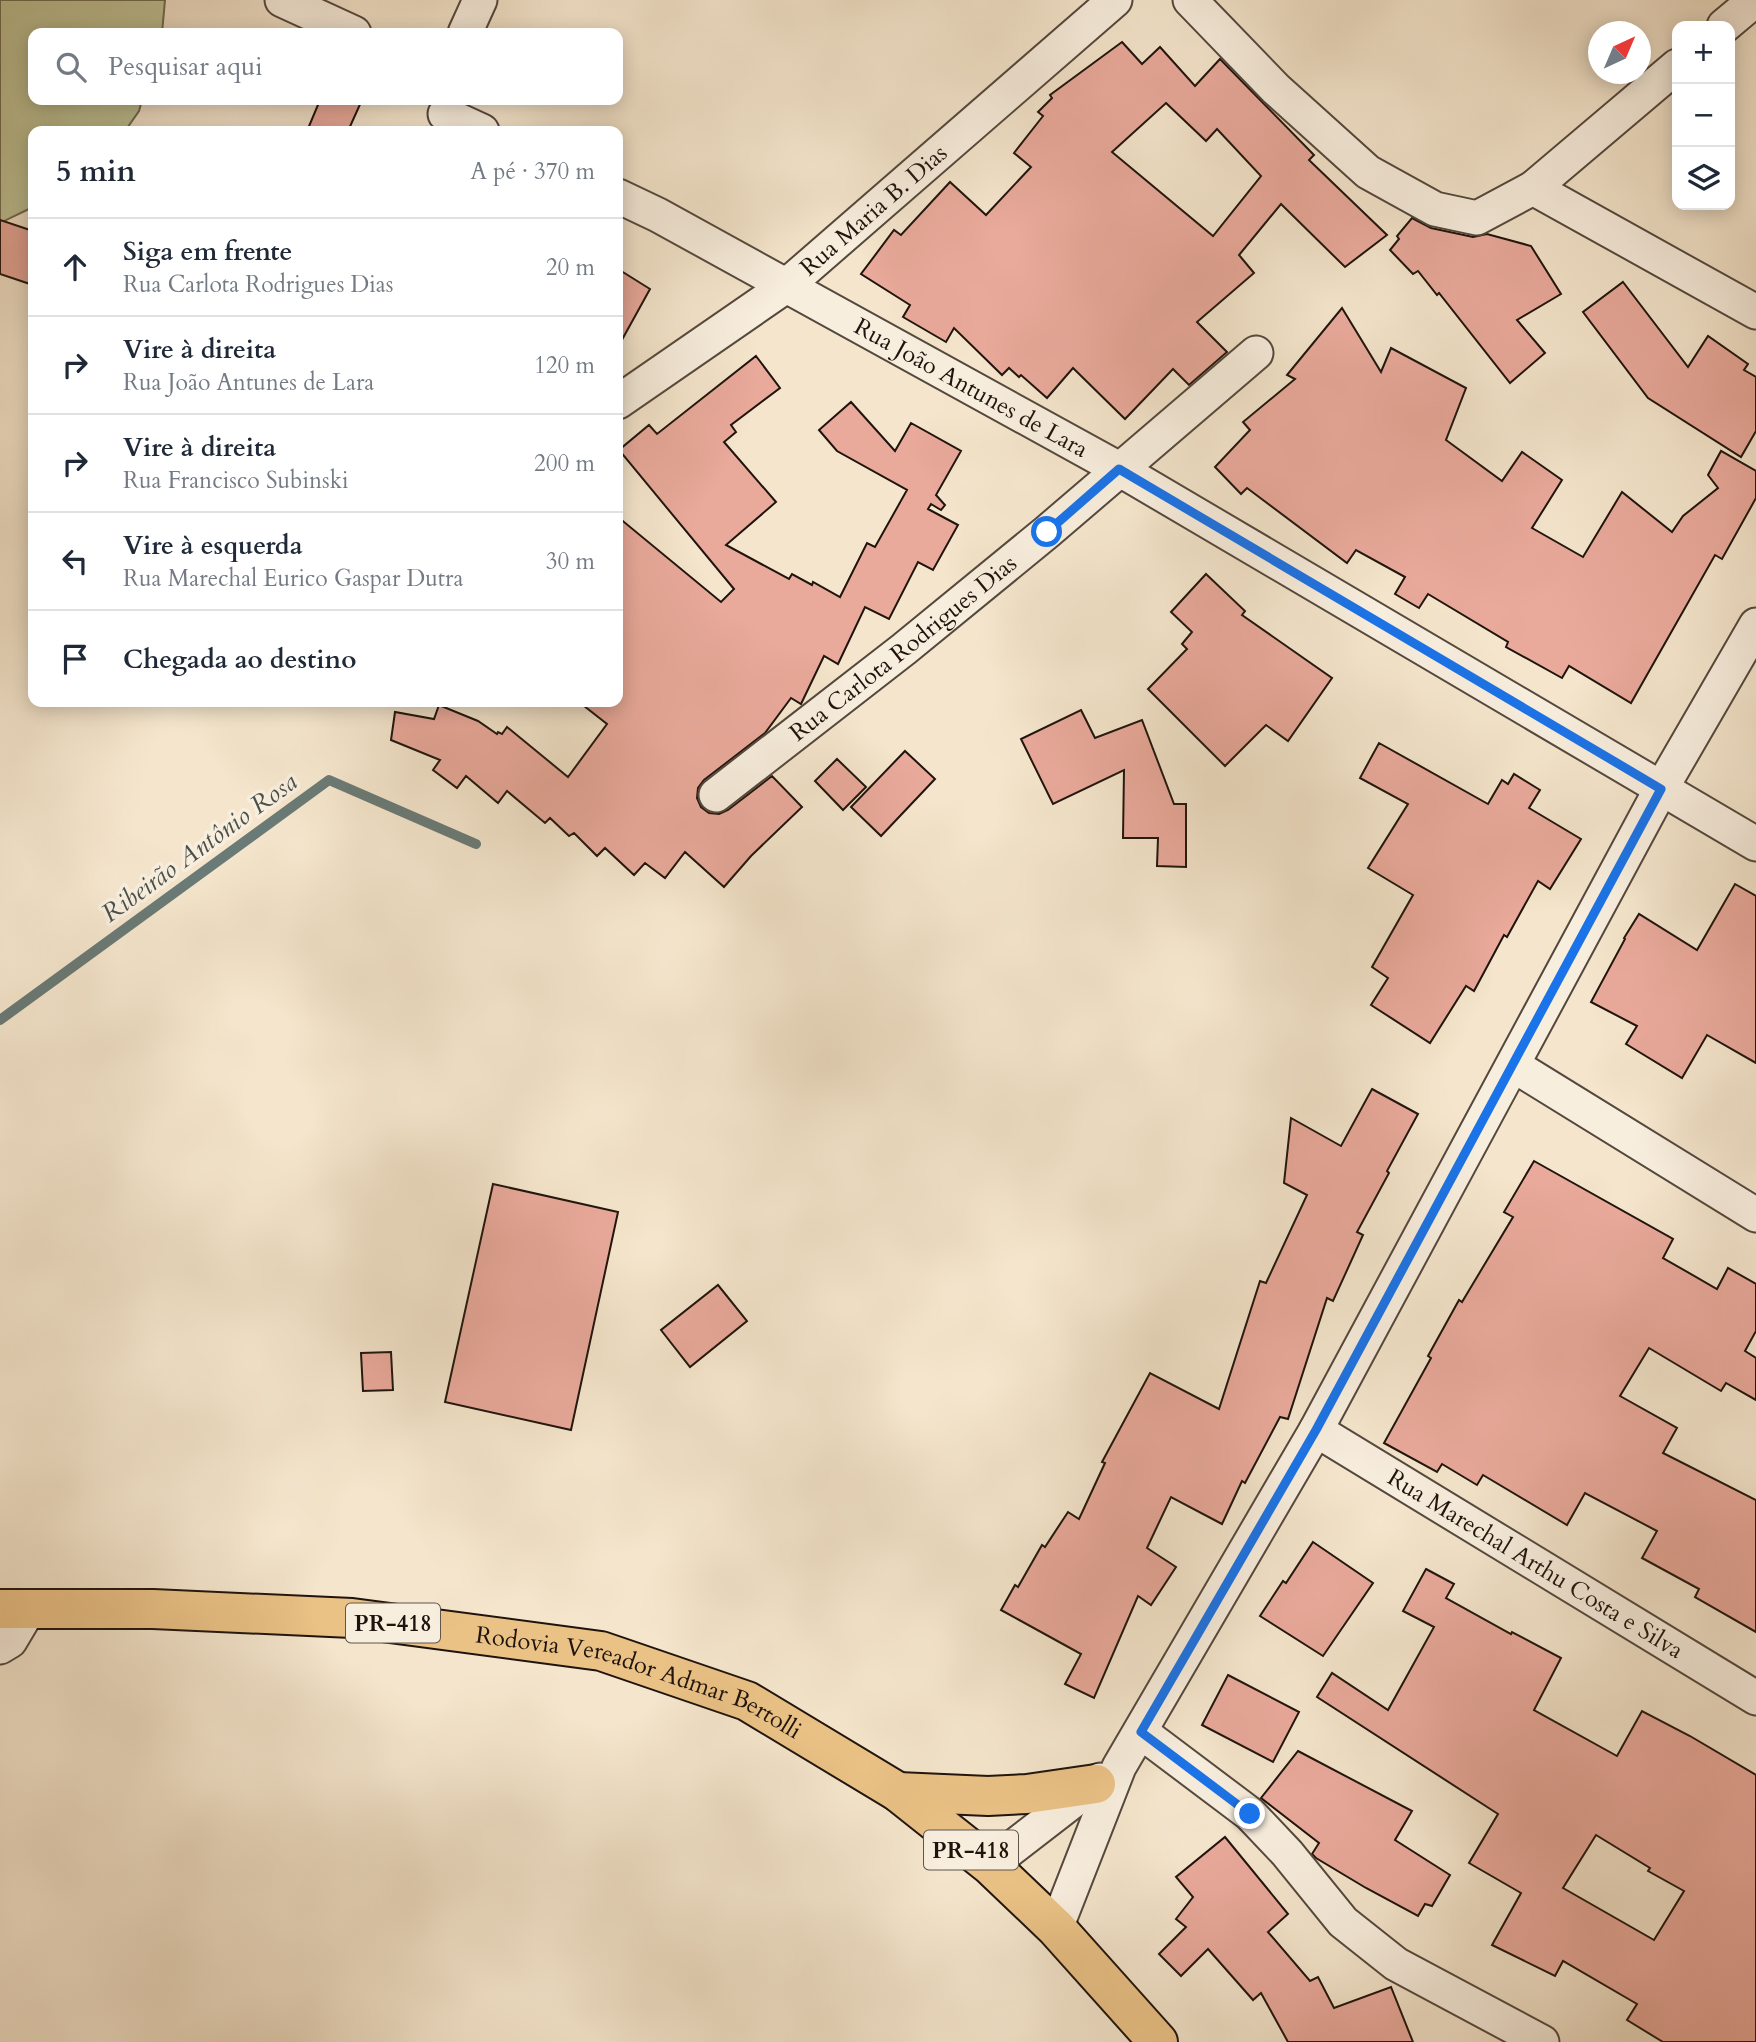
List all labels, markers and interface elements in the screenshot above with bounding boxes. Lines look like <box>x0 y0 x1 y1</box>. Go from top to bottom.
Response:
north arrow <box>1588 21 1651 84</box>
map controls <box>1672 21 1735 210</box>
button: + <box>1672 21 1735 84</box>
search box <box>28 28 623 105</box>
icon: search <box>52 48 90 86</box>
text: Pesquisar aqui <box>108 49 263 84</box>
button: − <box>1672 84 1735 147</box>
street label: Rua Maria B. Dias <box>793 137 955 284</box>
button: layers <box>1672 147 1735 210</box>
text: 5 min <box>56 151 136 192</box>
text: A pé · 370 m <box>471 156 595 187</box>
text: Siga em frente <box>123 234 292 269</box>
icon: ahead <box>56 248 94 286</box>
text: 20 m <box>546 252 595 283</box>
text: Rua Carlota Rodrigues Dias <box>123 269 393 300</box>
street label: Rua João Antunes de Lara <box>848 310 1094 466</box>
text: Vire à direita <box>123 332 276 367</box>
icon: right <box>56 346 94 384</box>
text: 120 m <box>534 350 595 381</box>
text: Rua João Antunes de Lara <box>123 367 374 398</box>
text: Vire à direita <box>123 430 276 465</box>
icon: right <box>56 444 94 482</box>
text: 200 m <box>534 448 595 479</box>
text: Rua Francisco Subinski <box>123 465 348 496</box>
route start <box>1031 516 1062 547</box>
text: Vire à esquerda <box>123 528 303 563</box>
icon: left <box>56 542 94 580</box>
text: 30 m <box>546 546 595 577</box>
street label: Rua Carlota Rodrigues Dias <box>783 547 1024 749</box>
text: Rua Marechal Eurico Gaspar Dutra <box>123 563 463 594</box>
icon: arrive <box>56 640 94 678</box>
text: Chegada ao destino <box>123 642 356 677</box>
water label: Ribeirão Antônio Rosa <box>94 764 305 930</box>
street label: Rua Marechal Arthu Costa e Silva <box>1381 1461 1690 1667</box>
road number: PR-418 <box>346 1604 440 1642</box>
street label: Rodovia Vereador Admar Bertolli <box>473 1619 808 1747</box>
route end <box>1234 1798 1265 1829</box>
road number: PR-418 <box>924 1830 1018 1870</box>

